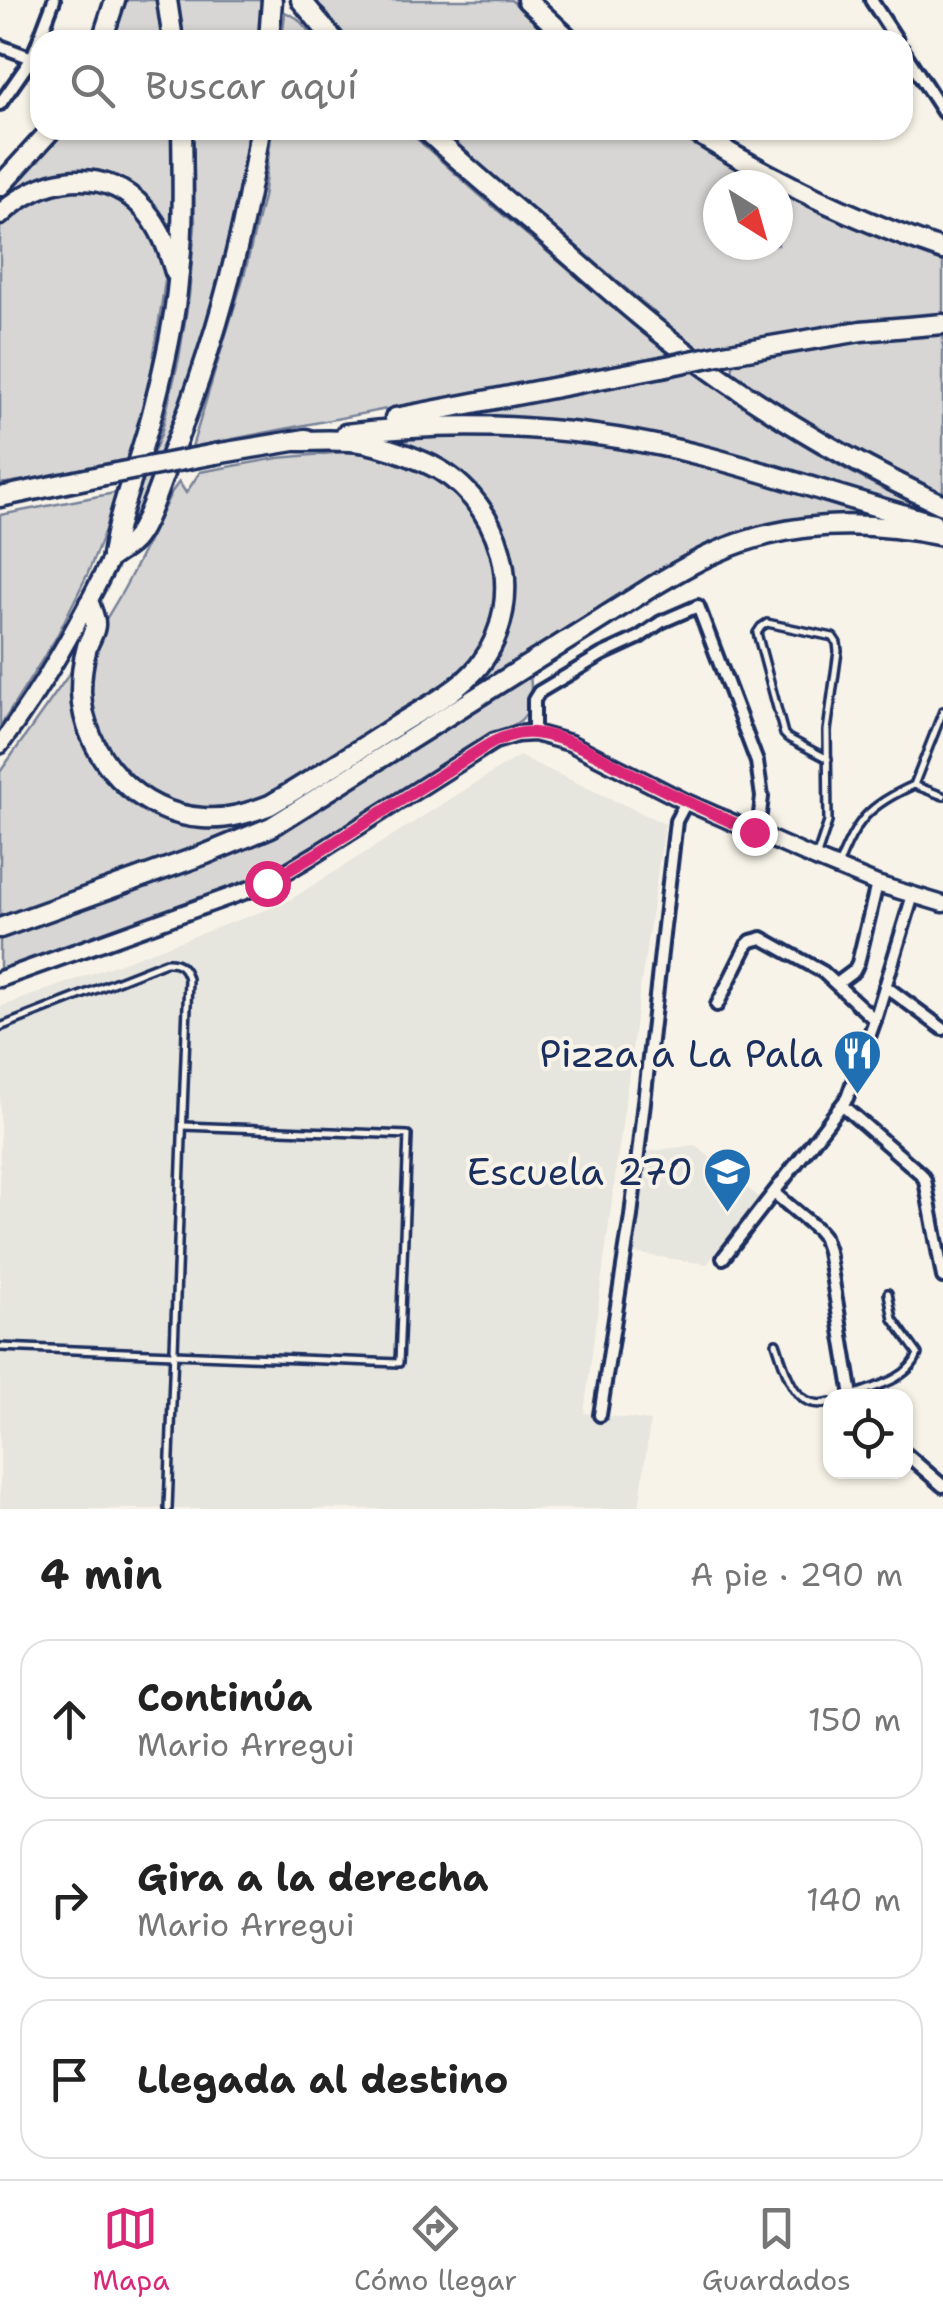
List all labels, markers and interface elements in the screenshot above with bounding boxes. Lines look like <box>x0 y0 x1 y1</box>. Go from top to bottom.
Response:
search box <box>30 30 913 140</box>
icon: search <box>65 58 120 113</box>
text: Buscar aquí <box>145 60 358 111</box>
north arrow <box>703 170 793 260</box>
route end <box>732 810 778 856</box>
route start <box>245 861 291 907</box>
place label: Pizza a La Pala <box>539 1028 823 1079</box>
restaurant icon: Pizza a La Pala <box>832 1028 884 1096</box>
place label: Escuela 270 <box>467 1146 693 1197</box>
school or university icon: Escuela 270 <box>702 1146 754 1214</box>
map controls <box>823 1389 913 1479</box>
button: locate <box>823 1389 913 1479</box>
text: 4 min <box>40 1546 162 1602</box>
text: A pie · 290 m <box>690 1553 903 1596</box>
text: Continúa <box>137 1672 312 1723</box>
icon: ahead <box>42 1692 97 1747</box>
text: 150 m <box>808 1698 901 1741</box>
text: Mario Arregui <box>137 1723 355 1766</box>
text: Gira a la derecha <box>137 1852 489 1903</box>
icon: right <box>42 1872 97 1927</box>
text: 140 m <box>806 1878 901 1921</box>
text: Mario Arregui <box>137 1903 355 1946</box>
icon: arrive <box>42 2052 97 2107</box>
text: Llegada al destino <box>137 2054 508 2105</box>
tab: Mapa <box>92 2201 170 2299</box>
tab: Cómo llegar <box>354 2201 517 2299</box>
tab: Guardados <box>702 2201 851 2299</box>

